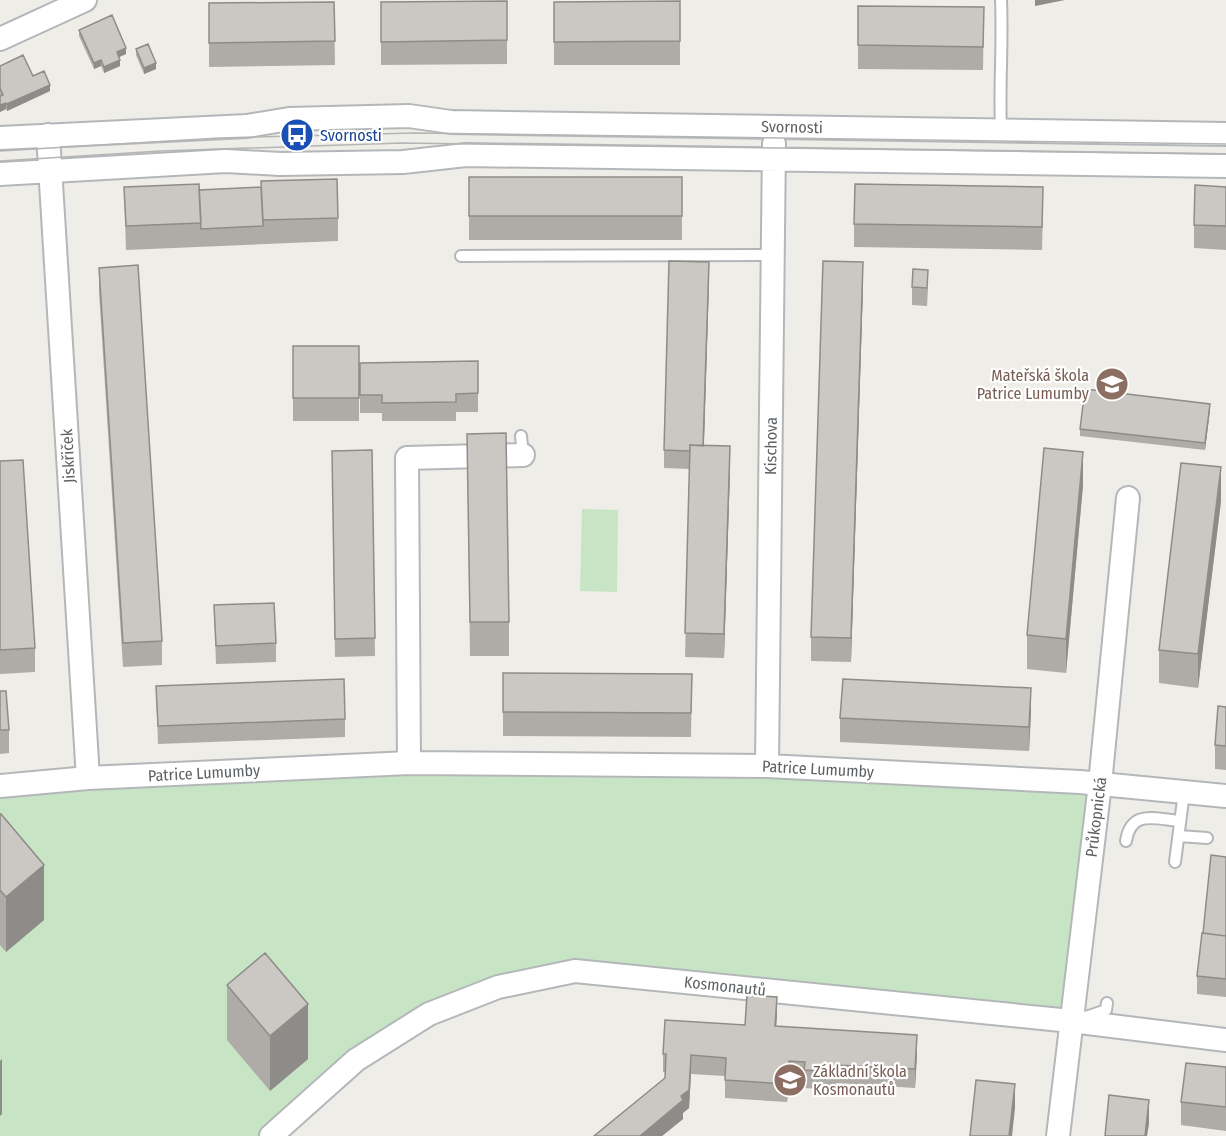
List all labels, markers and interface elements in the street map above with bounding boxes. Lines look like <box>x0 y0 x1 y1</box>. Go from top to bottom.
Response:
bus stop icon: Svornosti <box>279 117 315 153</box>
street label: Svornosti <box>761 117 823 137</box>
place label: Svornosti <box>320 126 382 145</box>
place label: Mateřská škola Patrice Lumumby <box>977 366 1090 403</box>
school or university icon: Mateřská škola Patrice Lumumby <box>1094 366 1130 402</box>
street label: Kischova <box>761 417 781 475</box>
street label: Jiskřiček <box>57 428 79 484</box>
street label: Patrice Lumumby <box>761 757 875 781</box>
street label: Patrice Lumumby <box>147 761 261 785</box>
street label: Průkopnická <box>1082 776 1110 858</box>
street label: Kosmonautů <box>683 972 767 1000</box>
school or university icon: Základní škola Kosmonautů <box>772 1062 808 1098</box>
place label: Základní škola Kosmonautů <box>813 1062 907 1099</box>

